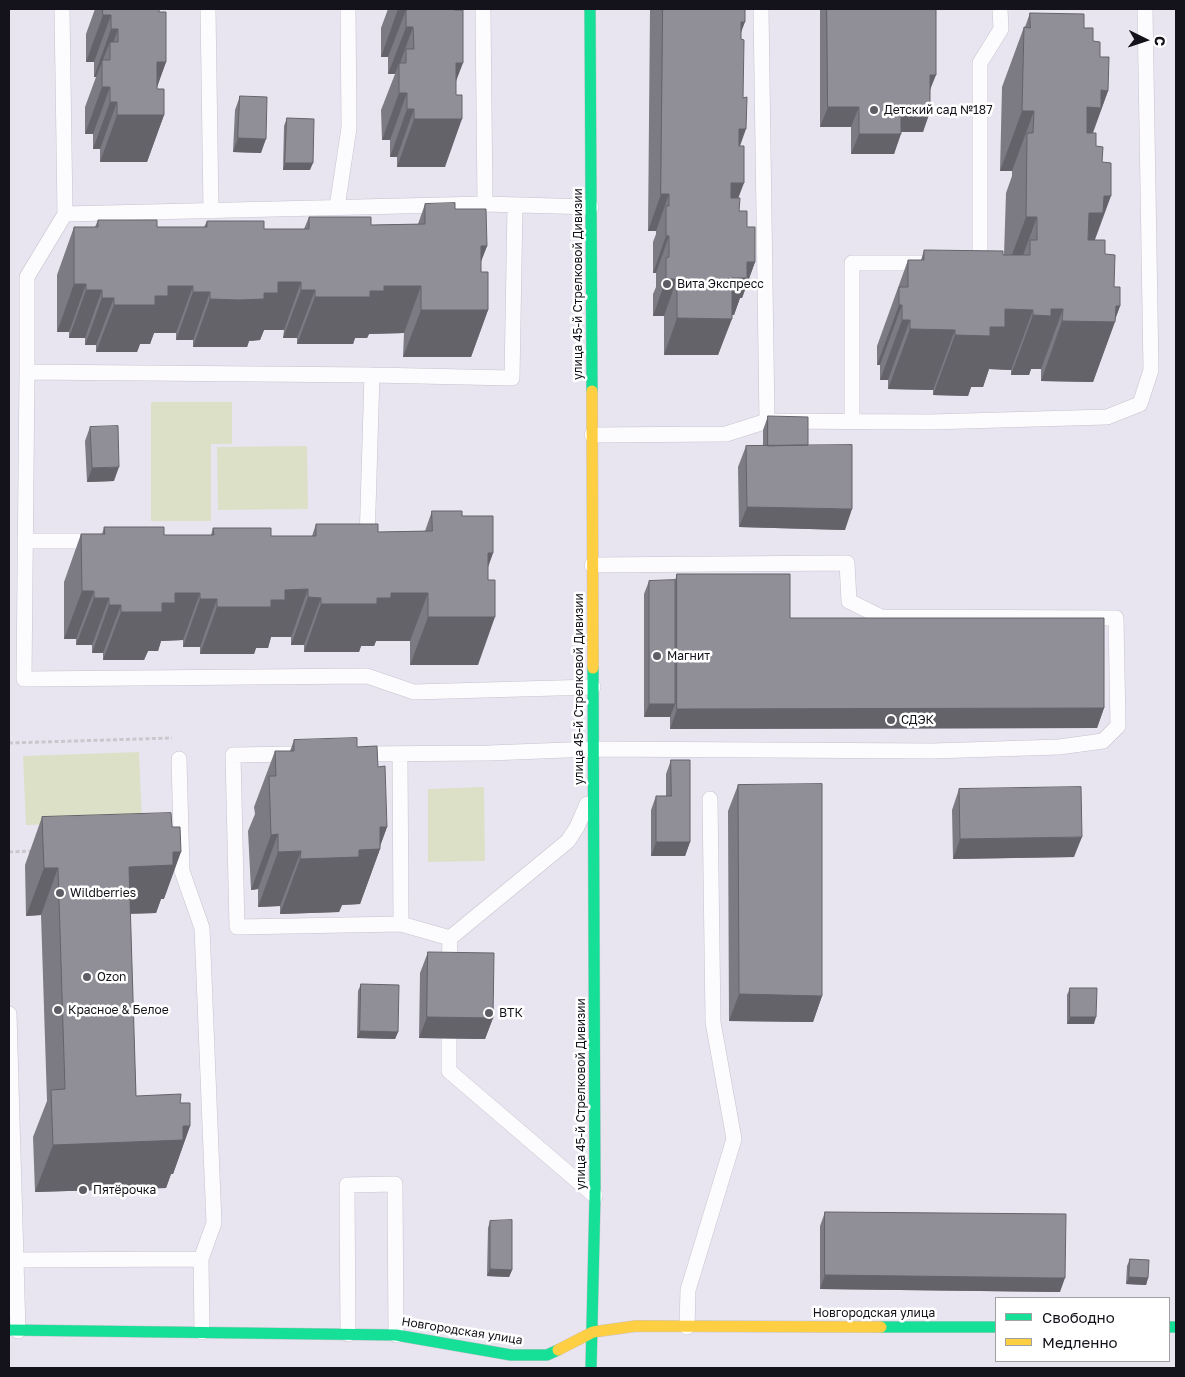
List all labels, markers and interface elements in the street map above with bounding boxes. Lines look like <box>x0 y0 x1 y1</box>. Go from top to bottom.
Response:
north arrow <box>1120 15 1170 65</box>
text: С <box>1152 36 1169 47</box>
place label: Детский сад №187 <box>884 103 993 117</box>
marker: Детский сад №187 <box>868 104 880 116</box>
street label: улица 45-й Стрелковой Дивизии <box>571 188 585 380</box>
place label: Вита Экспресс <box>677 277 764 291</box>
marker: Вита Экспресс <box>661 278 673 290</box>
street label: улица 45-й Стрелковой Дивизии <box>572 593 586 785</box>
place label: Магнит <box>667 649 710 663</box>
marker: Магнит <box>651 650 663 662</box>
place label: СДЭК <box>901 713 934 727</box>
marker: СДЭК <box>885 714 897 726</box>
place label: Wildberries <box>70 886 136 900</box>
marker: Wildberries <box>54 887 66 899</box>
place label: Ozon <box>97 970 126 984</box>
marker: Ozon <box>81 971 93 983</box>
street label: улица 45-й Стрелковой Дивизии <box>574 998 588 1190</box>
place label: Красное & Белое <box>68 1003 169 1017</box>
marker: Красное & Белое <box>52 1004 64 1016</box>
place label: ВТК <box>499 1006 523 1020</box>
marker: ВТК <box>483 1007 495 1019</box>
place label: Пятёрочка <box>93 1183 156 1197</box>
marker: Пятёрочка <box>77 1184 89 1196</box>
legend <box>995 1297 1170 1362</box>
street label: Новгородская улица <box>813 1306 935 1320</box>
text: Свободно <box>1042 1308 1115 1326</box>
street label: Новгородская улица <box>400 1314 524 1348</box>
text: Медленно <box>1042 1333 1118 1351</box>

